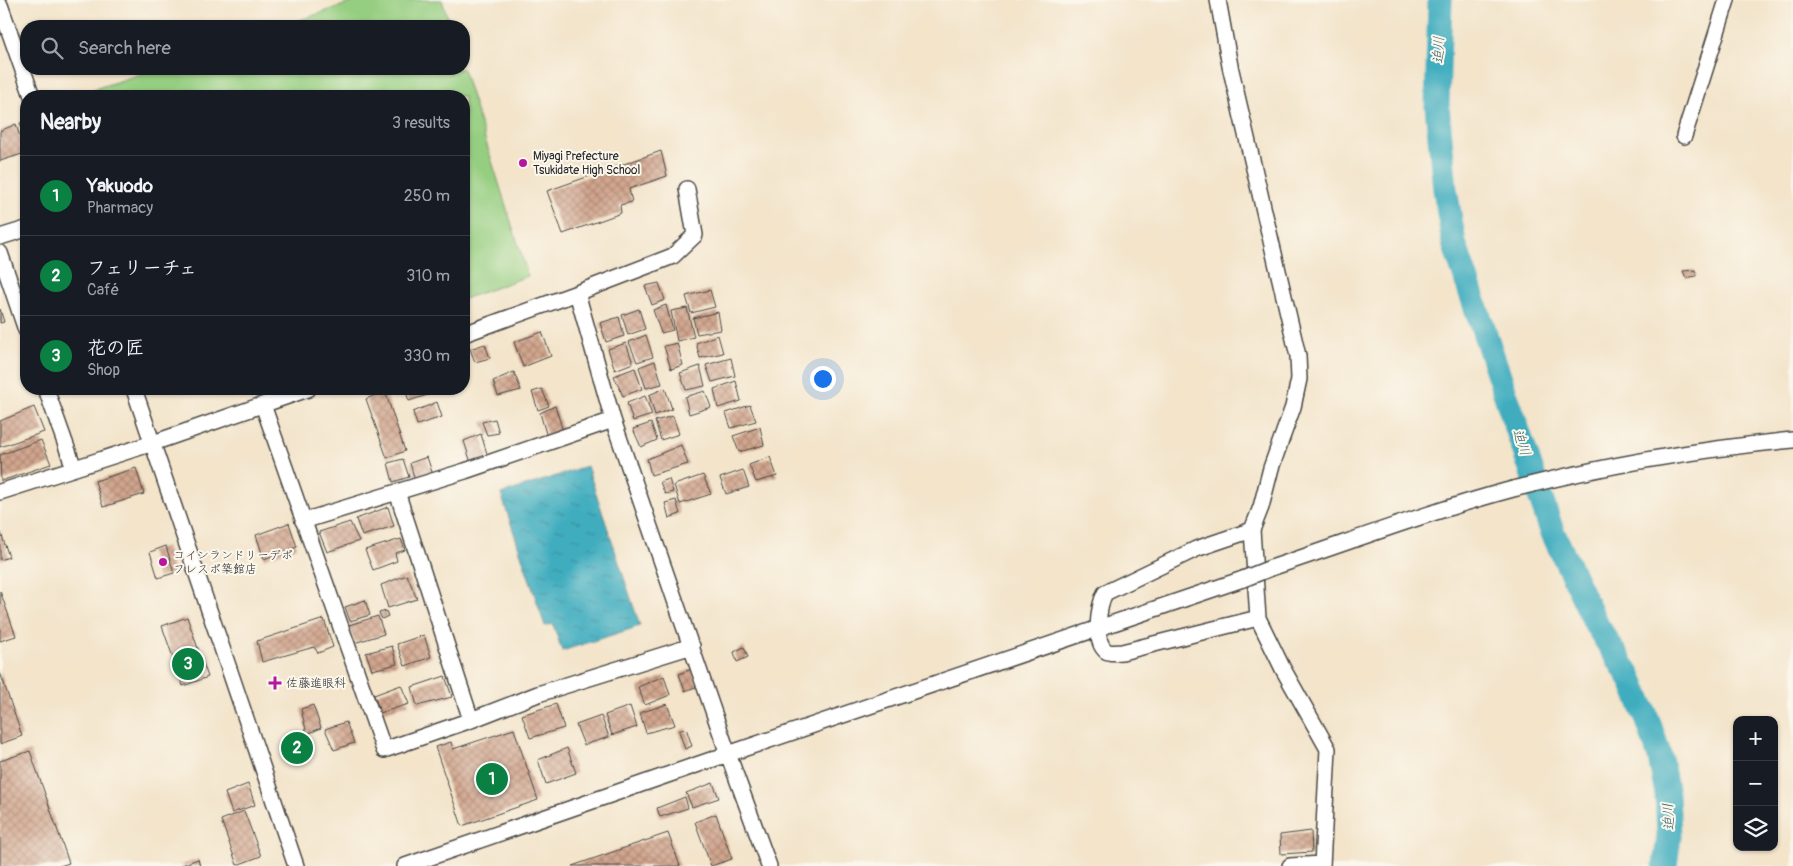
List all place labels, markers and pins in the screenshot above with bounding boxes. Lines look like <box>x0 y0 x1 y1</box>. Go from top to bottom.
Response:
place label: Miyagi Prefecture Tsukidate High School <box>533 149 641 178</box>
marker: Miyagi Prefecture Tsukidate High School <box>517 157 529 169</box>
place label: コインランドリーデポ フレスポ築館店 <box>173 548 293 577</box>
marker: コインランドリーデポ フレスポ築館店 <box>157 556 169 568</box>
pin: 3 <box>172 645 204 683</box>
marker: 佐藤進眼科 <box>268 676 282 690</box>
place label: 佐藤進眼科 <box>286 676 346 691</box>
pin: 2 <box>281 729 313 767</box>
pin: 1 <box>476 760 508 798</box>

